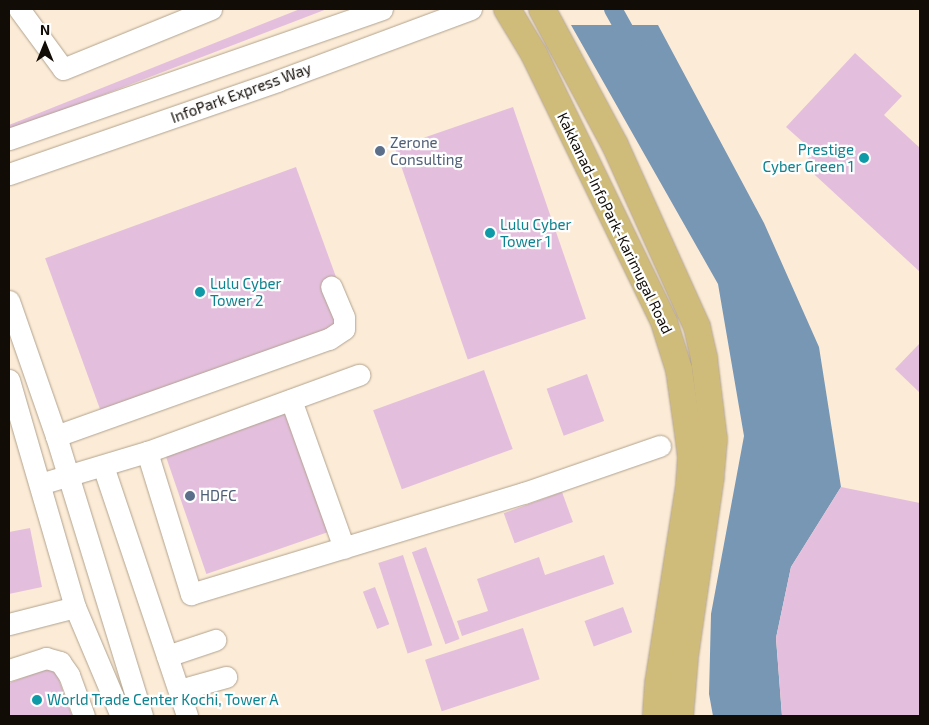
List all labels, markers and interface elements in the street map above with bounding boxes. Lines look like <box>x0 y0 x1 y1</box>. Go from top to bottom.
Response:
north arrow <box>20 20 70 70</box>
text: N <box>40 21 50 38</box>
street label: InfoPark Express Way <box>168 59 314 127</box>
street label: Kakkanad-InfoPark-Karimugal Road <box>553 109 677 337</box>
place label: Zerone Consulting <box>390 133 463 168</box>
place label: Prestige Cyber Green 1 <box>762 140 854 175</box>
marker: Zerone Consulting <box>374 145 386 157</box>
marker: Prestige Cyber Green 1 <box>858 152 870 164</box>
place label: Lulu Cyber Tower 1 <box>500 215 572 250</box>
marker: Lulu Cyber Tower 1 <box>484 227 496 239</box>
place label: Lulu Cyber Tower 2 <box>210 274 282 309</box>
marker: Lulu Cyber Tower 2 <box>194 286 206 298</box>
place label: HDFC <box>200 487 237 505</box>
marker: HDFC <box>184 490 196 502</box>
place label: World Trade Center Kochi, Tower A <box>47 691 280 709</box>
marker: World Trade Center Kochi, Tower A <box>31 694 43 706</box>

